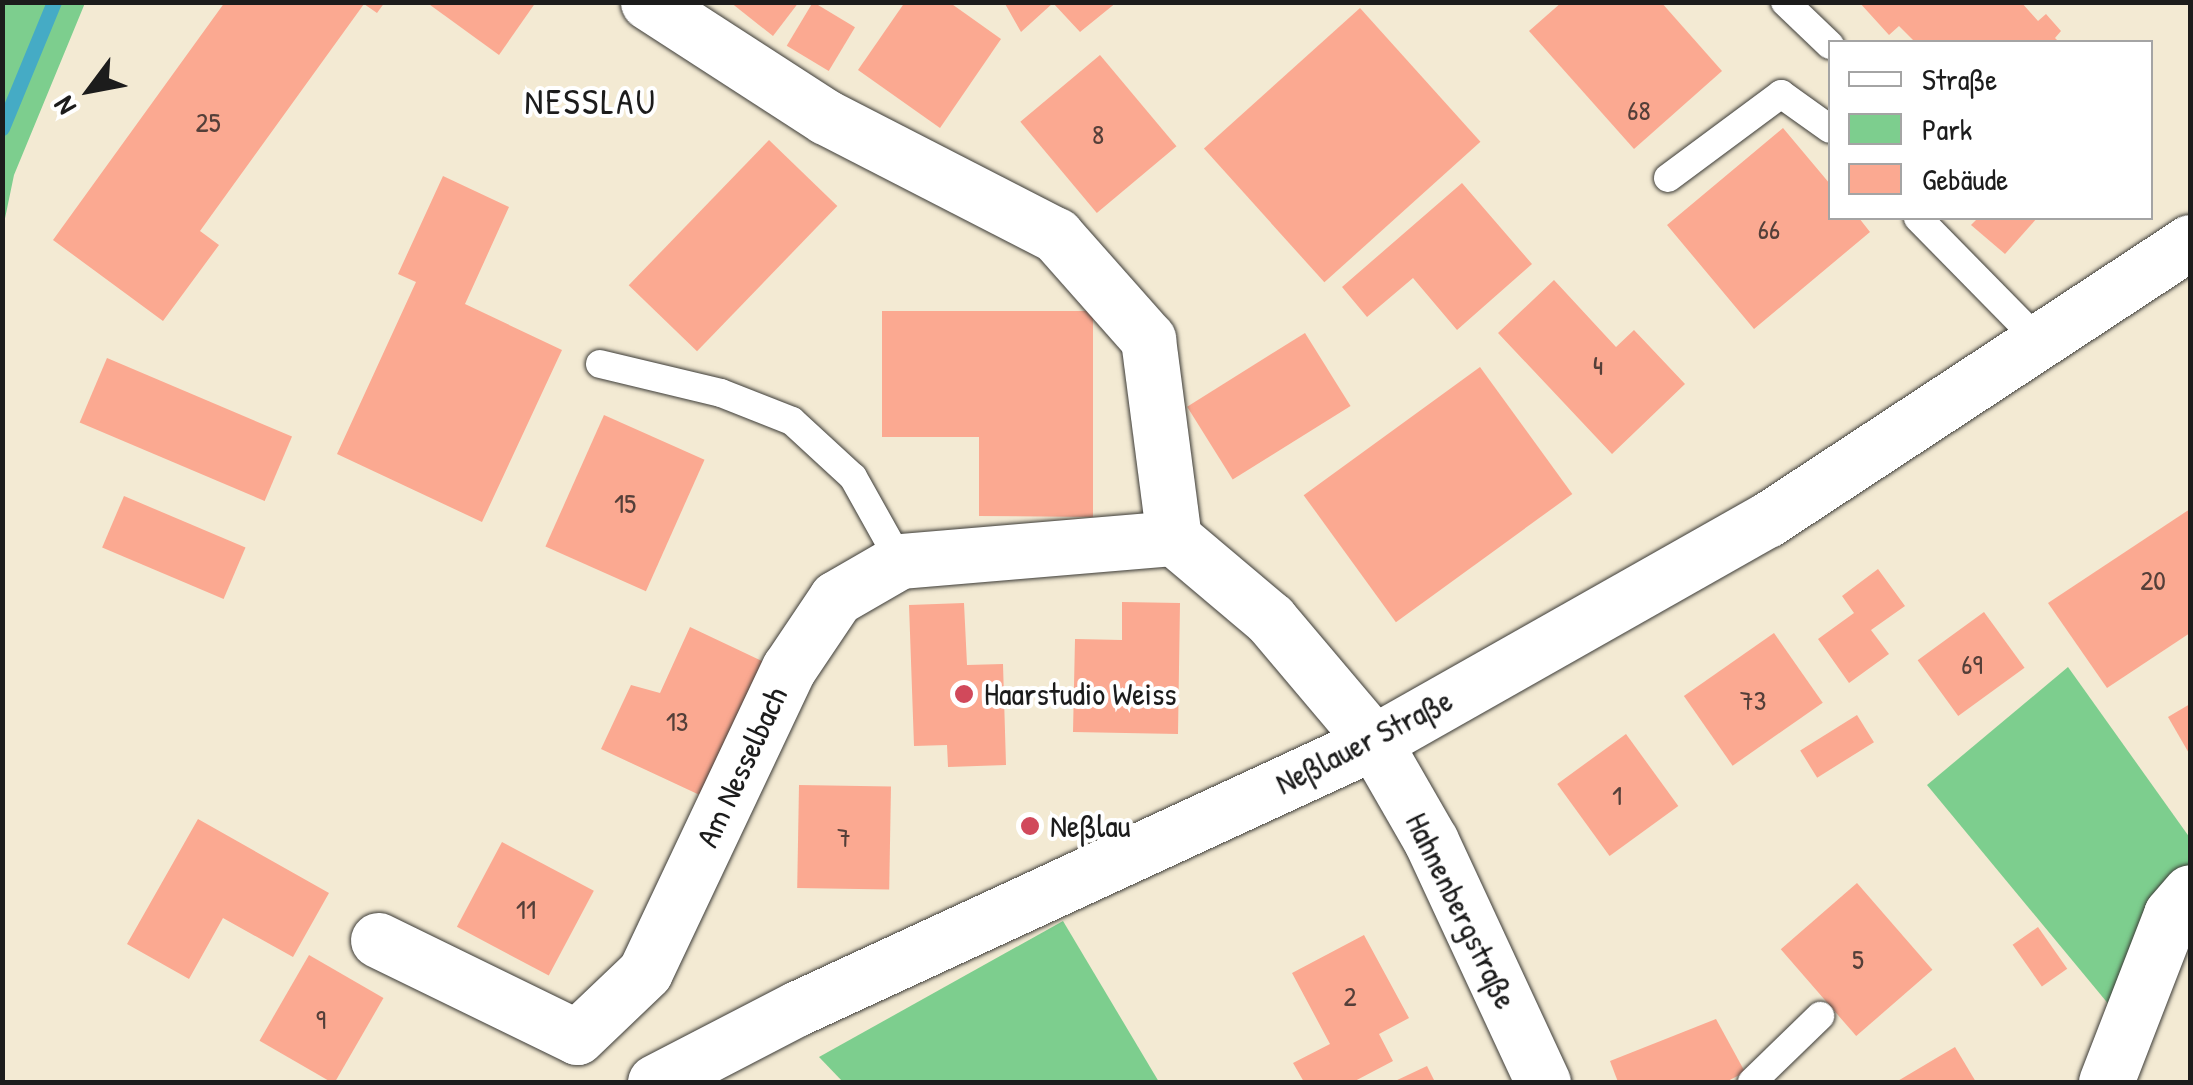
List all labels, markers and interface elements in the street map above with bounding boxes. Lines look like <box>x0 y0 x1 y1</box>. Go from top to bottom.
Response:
north arrow <box>40 40 140 140</box>
legend <box>1828 40 2153 220</box>
text: Straße <box>1922 59 1997 99</box>
district label: NESSLAU <box>524 81 658 123</box>
text: N <box>44 90 85 122</box>
house number: 68 <box>1627 93 1651 127</box>
house number: 25 <box>196 105 220 139</box>
text: Park <box>1922 109 1972 149</box>
house number: 8 <box>1092 117 1104 151</box>
text: Gebäude <box>1922 159 2008 199</box>
house number: 66 <box>1758 212 1780 246</box>
house number: 4 <box>1593 348 1603 382</box>
house number: 15 <box>614 486 636 520</box>
house number: 20 <box>2140 563 2166 597</box>
house number: 69 <box>1961 647 1983 681</box>
place label: Haarstudio Weiss <box>984 675 1177 713</box>
street label: Am Nesselbach <box>688 681 796 853</box>
street label: Neßlauer Straße <box>1269 681 1459 803</box>
marker: Haarstudio Weiss <box>953 683 975 705</box>
house number: 73 <box>1740 683 1766 717</box>
house number: 13 <box>666 704 688 738</box>
house number: 1 <box>1612 778 1622 812</box>
place label: Neßlau <box>1050 807 1131 845</box>
street label: Hahnenbergstraße <box>1397 807 1525 1015</box>
marker: Neßlau <box>1019 815 1041 837</box>
house number: 7 <box>837 820 851 854</box>
house number: 11 <box>516 892 536 926</box>
house number: 5 <box>1852 942 1864 976</box>
house number: 2 <box>1343 979 1357 1013</box>
house number: 9 <box>316 1002 326 1036</box>

